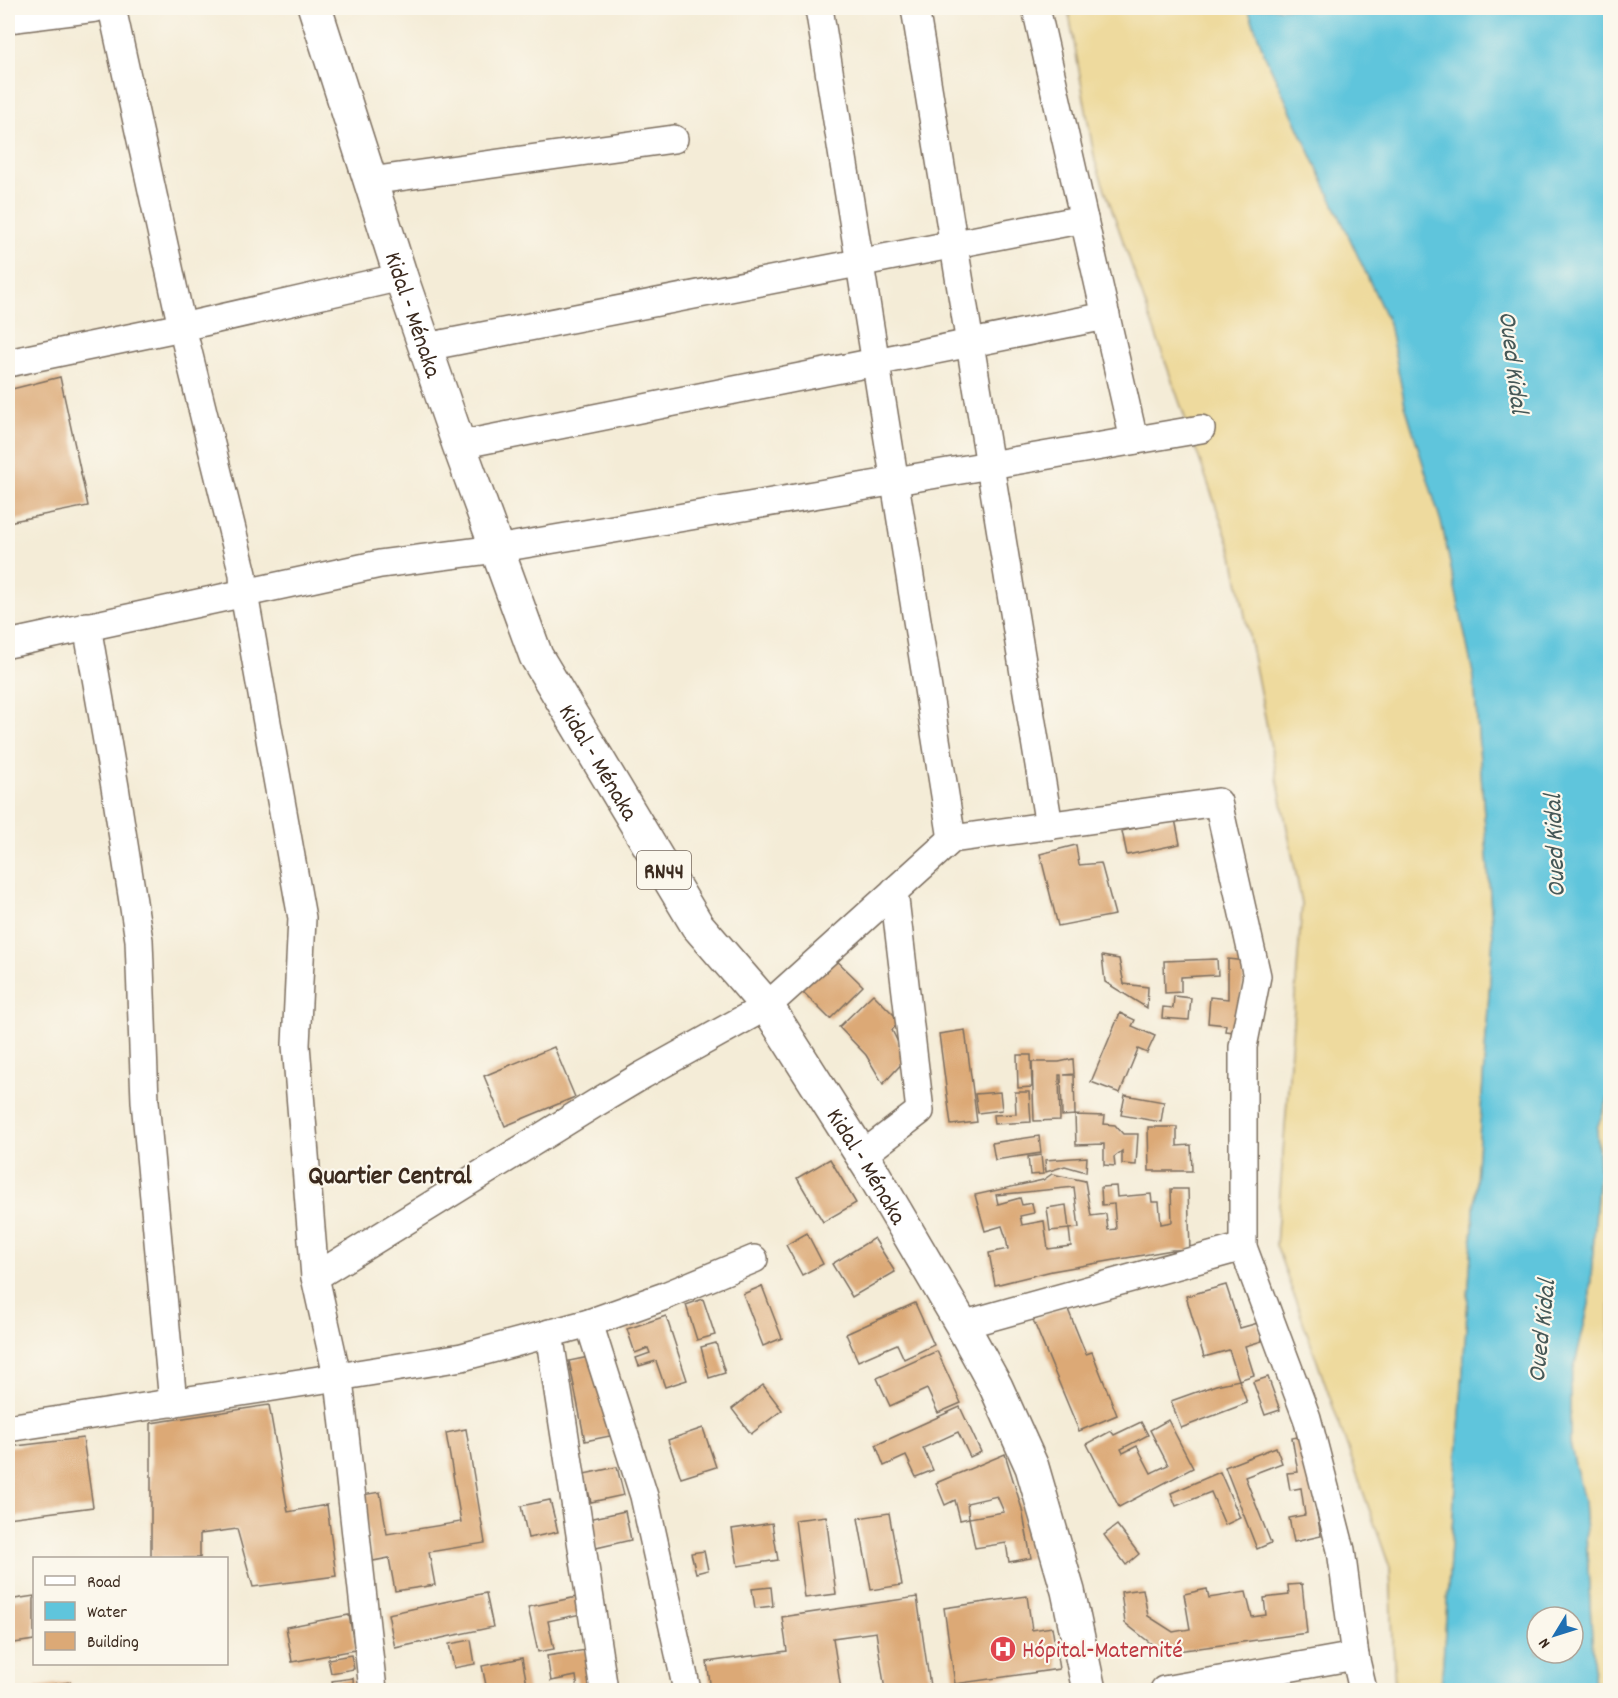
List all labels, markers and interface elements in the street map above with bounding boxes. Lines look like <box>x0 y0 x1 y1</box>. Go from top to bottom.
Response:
street label: Kidal - Ménaka <box>374 248 449 383</box>
water label: Oued Kidal <box>1487 309 1536 418</box>
street label: Kidal - Ménaka <box>549 698 645 829</box>
water label: Oued Kidal <box>1536 792 1577 898</box>
road number: RN44 <box>637 851 691 889</box>
street label: Kidal - Ménaka <box>816 1102 914 1232</box>
district label: Quartier Central <box>308 1159 473 1196</box>
water label: Oued Kidal <box>1520 1276 1567 1385</box>
legend <box>33 1557 228 1665</box>
text: Road <box>87 1571 121 1596</box>
text: Water <box>87 1601 127 1626</box>
north arrow <box>1525 1605 1585 1665</box>
text: Building <box>87 1631 139 1656</box>
text: N <box>1534 1632 1557 1653</box>
hospital icon: Hópital-Maternité <box>988 1634 1018 1664</box>
place label: Hópital-Maternité <box>1022 1635 1183 1669</box>

